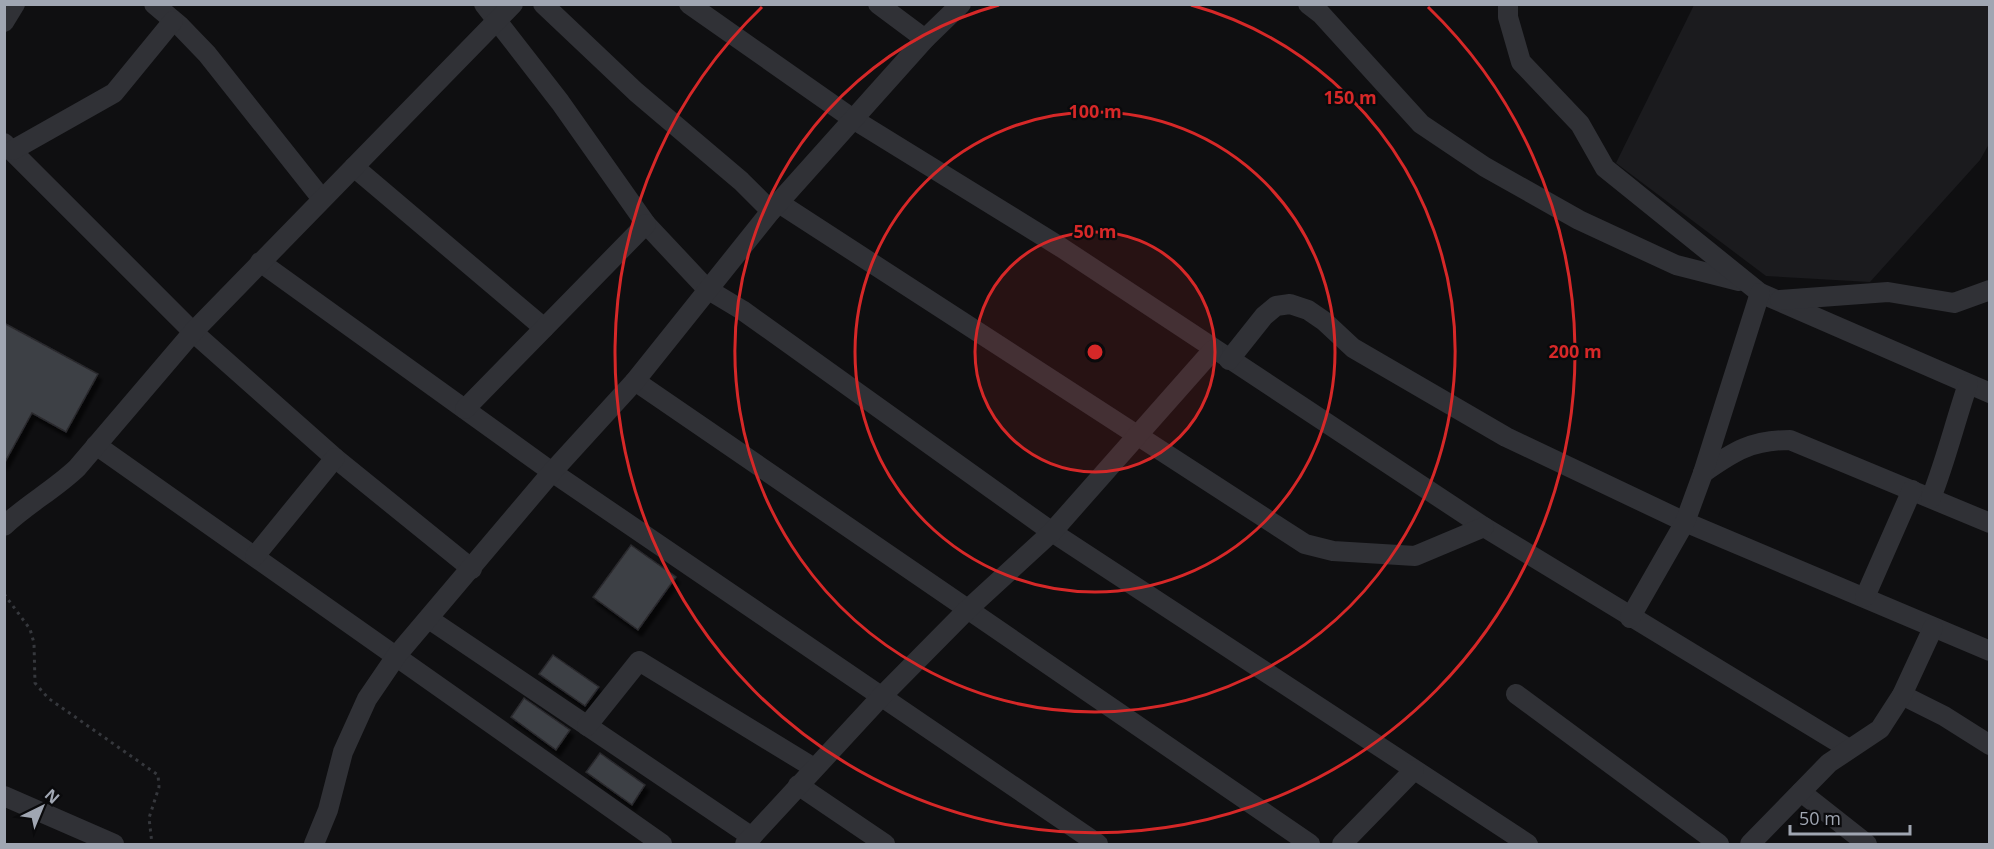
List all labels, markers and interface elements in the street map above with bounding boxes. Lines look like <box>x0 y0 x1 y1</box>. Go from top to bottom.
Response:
text: 150 m <box>1323 85 1377 109</box>
text: 100 m <box>1068 99 1122 123</box>
text: 50 m <box>1074 219 1116 243</box>
text: 200 m <box>1548 339 1602 363</box>
centre of rings <box>1085 342 1105 362</box>
north arrow <box>12 777 72 837</box>
text: N <box>40 784 64 809</box>
scale bar <box>1790 798 1910 836</box>
text: 50 m <box>1799 806 1841 830</box>

